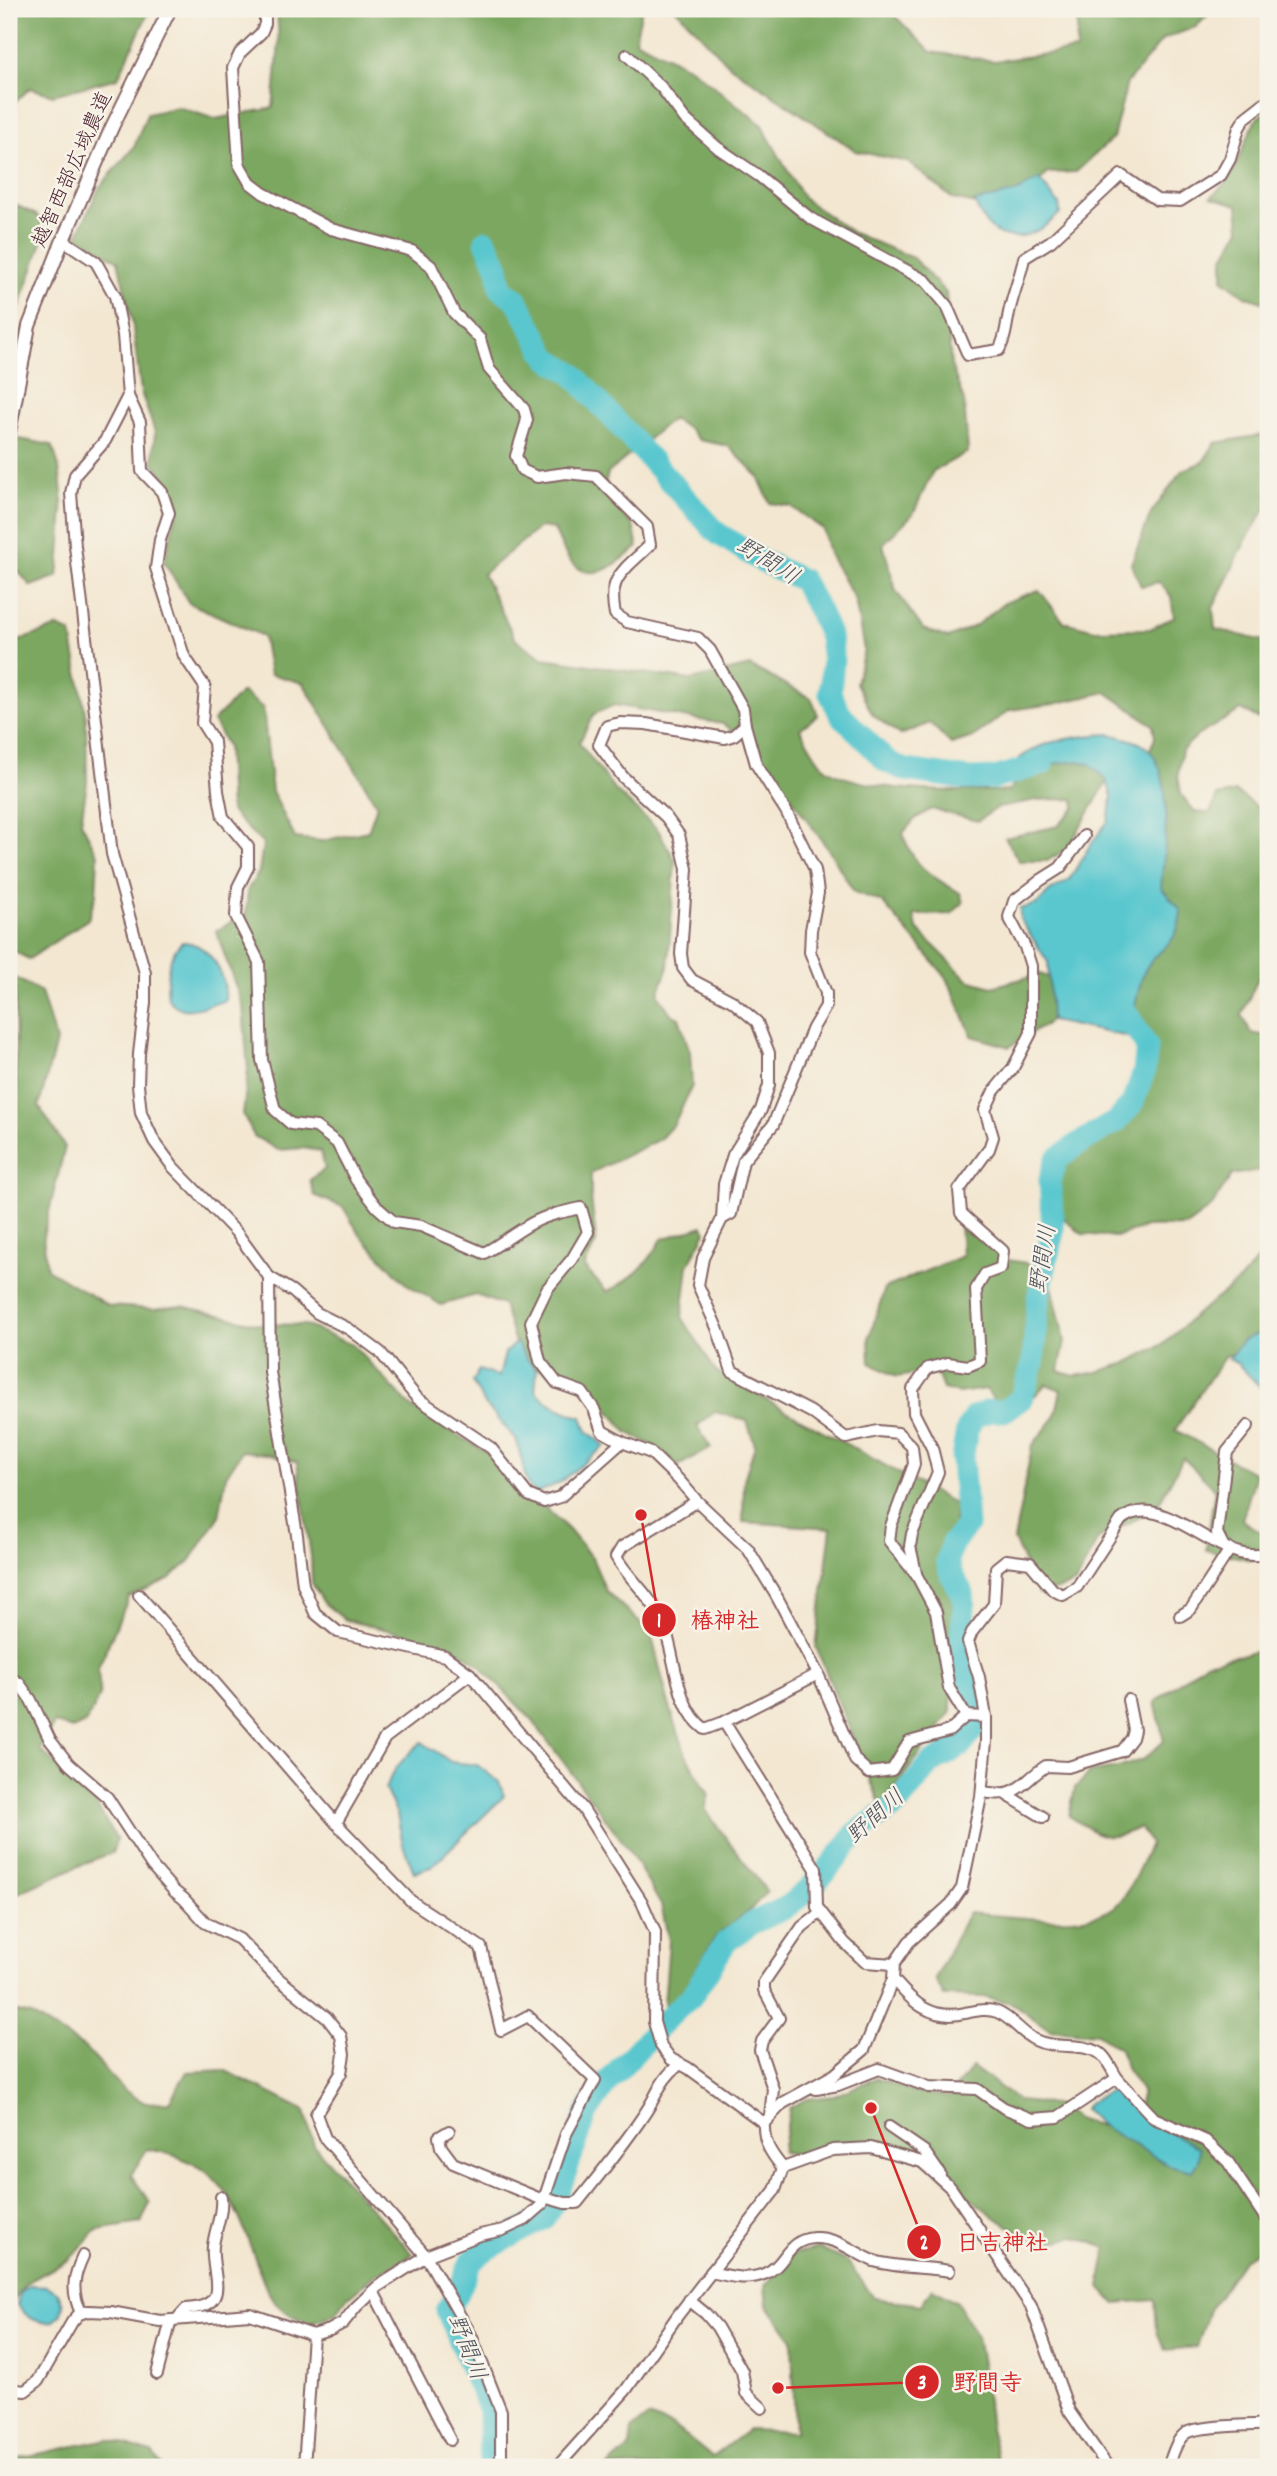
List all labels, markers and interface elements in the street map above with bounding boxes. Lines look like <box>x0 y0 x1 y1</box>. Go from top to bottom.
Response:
street label: 越智西部広域農道 <box>26 87 122 253</box>
water label: 野間川 <box>729 531 805 595</box>
water label: 野間川 <box>1023 1222 1067 1296</box>
callout: 椿神社 <box>642 1598 774 1642</box>
text: 椿神社 <box>691 1607 760 1640</box>
text: 1 <box>657 1608 661 1638</box>
water label: 野間川 <box>840 1783 914 1853</box>
callout: 日吉神社 <box>907 2220 1062 2264</box>
text: 日吉神社 <box>956 2229 1048 2262</box>
text: 2 <box>919 2230 929 2260</box>
water label: 野間川 <box>437 2310 493 2386</box>
callout: 野間寺 <box>905 2360 1037 2404</box>
text: 野間寺 <box>954 2369 1023 2402</box>
text: 3 <box>917 2370 927 2400</box>

